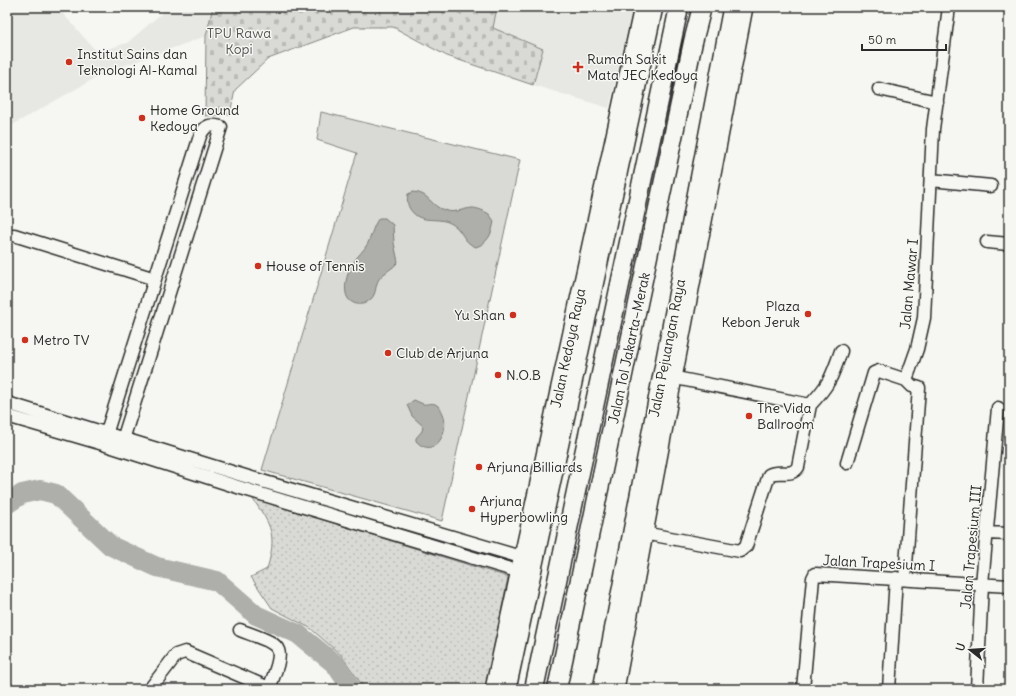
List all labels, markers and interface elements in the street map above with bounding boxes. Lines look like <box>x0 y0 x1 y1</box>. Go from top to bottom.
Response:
park label: TPU Rawa Kopi <box>207 24 271 58</box>
scale bar <box>862 26 946 52</box>
text: 50 m <box>868 32 897 47</box>
place label: Institut Sains dan Teknologi Al-Kamal <box>77 45 197 79</box>
place label: Rumah Sakit Mata JEC Kedoya <box>587 50 698 84</box>
marker: Institut Sains dan Teknologi Al-Kamal <box>64 57 74 67</box>
marker: Rumah Sakit Mata JEC Kedoya <box>572 61 584 73</box>
place label: Home Ground Kedoya <box>150 101 239 135</box>
marker: Home Ground Kedoya <box>137 113 147 123</box>
street label: Jalan Mawar I <box>896 238 922 330</box>
place label: House of Tennis <box>266 257 365 275</box>
marker: House of Tennis <box>253 261 263 271</box>
street label: Jalan Tol Jakarta–Merak <box>604 271 654 425</box>
street label: Jalan Pejuangan Raya <box>645 277 689 419</box>
street label: Jalan Kedoya Raya <box>547 287 589 409</box>
place label: Plaza Kebon Jeruk <box>721 297 800 331</box>
place label: Yu Shan <box>455 306 505 324</box>
marker: Plaza Kebon Jeruk <box>803 309 813 319</box>
marker: Yu Shan <box>508 310 518 320</box>
place label: Metro TV <box>33 331 90 349</box>
marker: Metro TV <box>20 335 30 345</box>
place label: Club de Arjuna <box>396 344 489 362</box>
marker: Club de Arjuna <box>383 348 393 358</box>
place label: N.O.B <box>506 366 541 384</box>
marker: N.O.B <box>493 370 503 380</box>
place label: The Vida Ballroom <box>757 399 814 433</box>
marker: The Vida Ballroom <box>744 411 754 421</box>
place label: Arjuna Billiards <box>487 458 582 476</box>
marker: Arjuna Billiards <box>474 462 484 472</box>
street label: Jalan Trapesium III <box>957 484 985 610</box>
place label: Arjuna Hyperbowling <box>480 492 568 526</box>
marker: Arjuna Hyperbowling <box>467 504 477 514</box>
street label: Jalan Trapesium I <box>822 551 936 575</box>
north arrow <box>950 630 990 670</box>
text: U <box>953 641 968 653</box>

